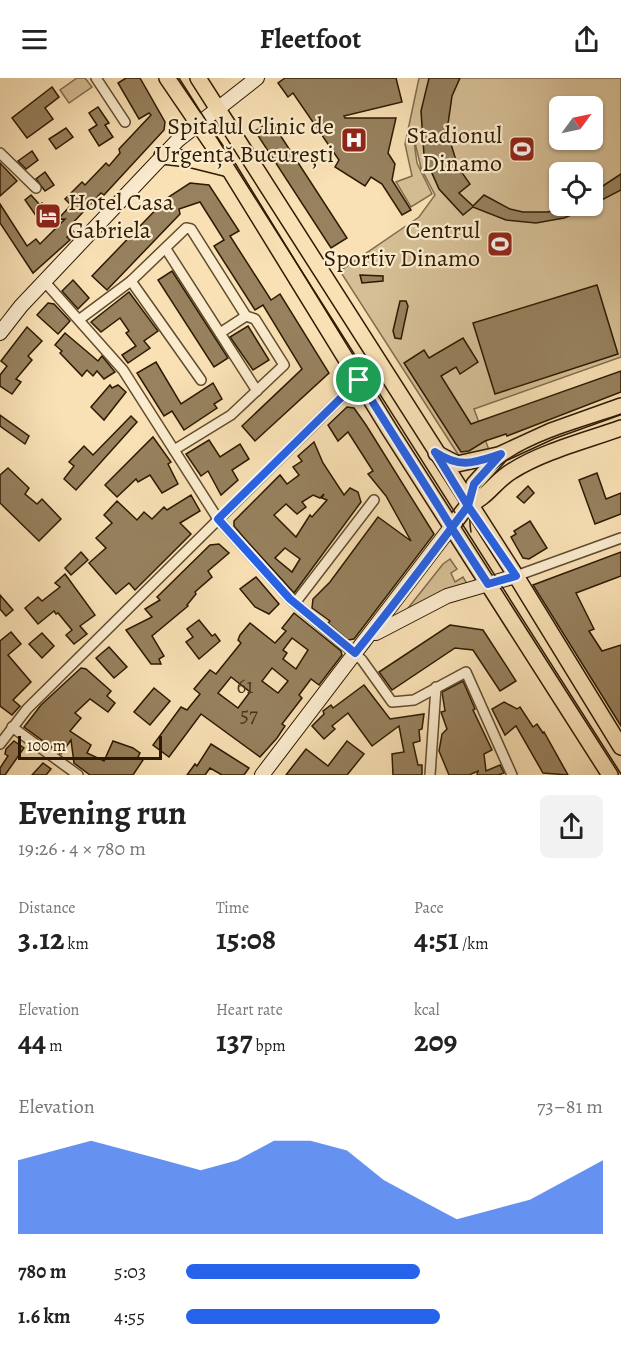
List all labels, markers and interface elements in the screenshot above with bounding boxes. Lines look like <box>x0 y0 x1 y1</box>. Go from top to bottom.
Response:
text: Fleetfoot <box>260 21 361 57</box>
icon: menu <box>18 23 51 56</box>
icon: share <box>570 23 603 56</box>
north arrow <box>549 96 603 150</box>
map controls <box>549 96 603 216</box>
place label: Spitalul Clinic de Urgență București <box>155 110 334 170</box>
place label: Stadionul Dinamo <box>407 119 502 179</box>
hospital icon: Spitalul Clinic de Urgență București <box>339 125 369 155</box>
sports icon: Stadionul Dinamo <box>507 134 537 164</box>
button: locate <box>549 162 603 216</box>
place label: Hotel Casa Gabriela <box>68 186 175 246</box>
hotel icon: Hotel Casa Gabriela <box>33 201 63 231</box>
place label: Centrul Sportiv Dinamo <box>323 214 480 274</box>
sports icon: Centrul Sportiv Dinamo <box>485 229 515 259</box>
pin <box>333 354 384 405</box>
icon: arrive <box>342 363 375 396</box>
house number: 61 <box>237 672 253 700</box>
house number: 57 <box>240 701 258 729</box>
scale bar <box>18 733 162 760</box>
text: 100 m <box>27 735 66 757</box>
text: Evening run <box>18 790 187 835</box>
button: share <box>540 795 603 858</box>
text: 19:26 · 4 × 780 m <box>18 835 146 862</box>
text: Distance <box>18 897 75 919</box>
text: Time <box>216 897 249 919</box>
text: Pace <box>414 897 444 919</box>
text: 3.12 <box>18 919 64 959</box>
text: 15:08 <box>216 919 276 959</box>
text: 4:51 <box>414 919 459 959</box>
text: km <box>64 933 89 955</box>
text: /km <box>459 933 489 955</box>
text: Elevation <box>18 999 79 1021</box>
text: Heart rate <box>216 999 283 1021</box>
text: kcal <box>414 999 440 1021</box>
text: 44 <box>18 1021 46 1061</box>
text: 137 <box>216 1021 252 1061</box>
text: 209 <box>414 1021 457 1061</box>
text: m <box>46 1035 63 1057</box>
text: bpm <box>252 1035 286 1057</box>
text: Elevation <box>18 1093 95 1120</box>
text: 73–81 m <box>537 1093 603 1120</box>
text: 780 m <box>18 1258 66 1285</box>
text: 5:03 <box>114 1258 146 1285</box>
text: 1.6 km <box>18 1303 71 1330</box>
text: 4:55 <box>114 1303 145 1330</box>

